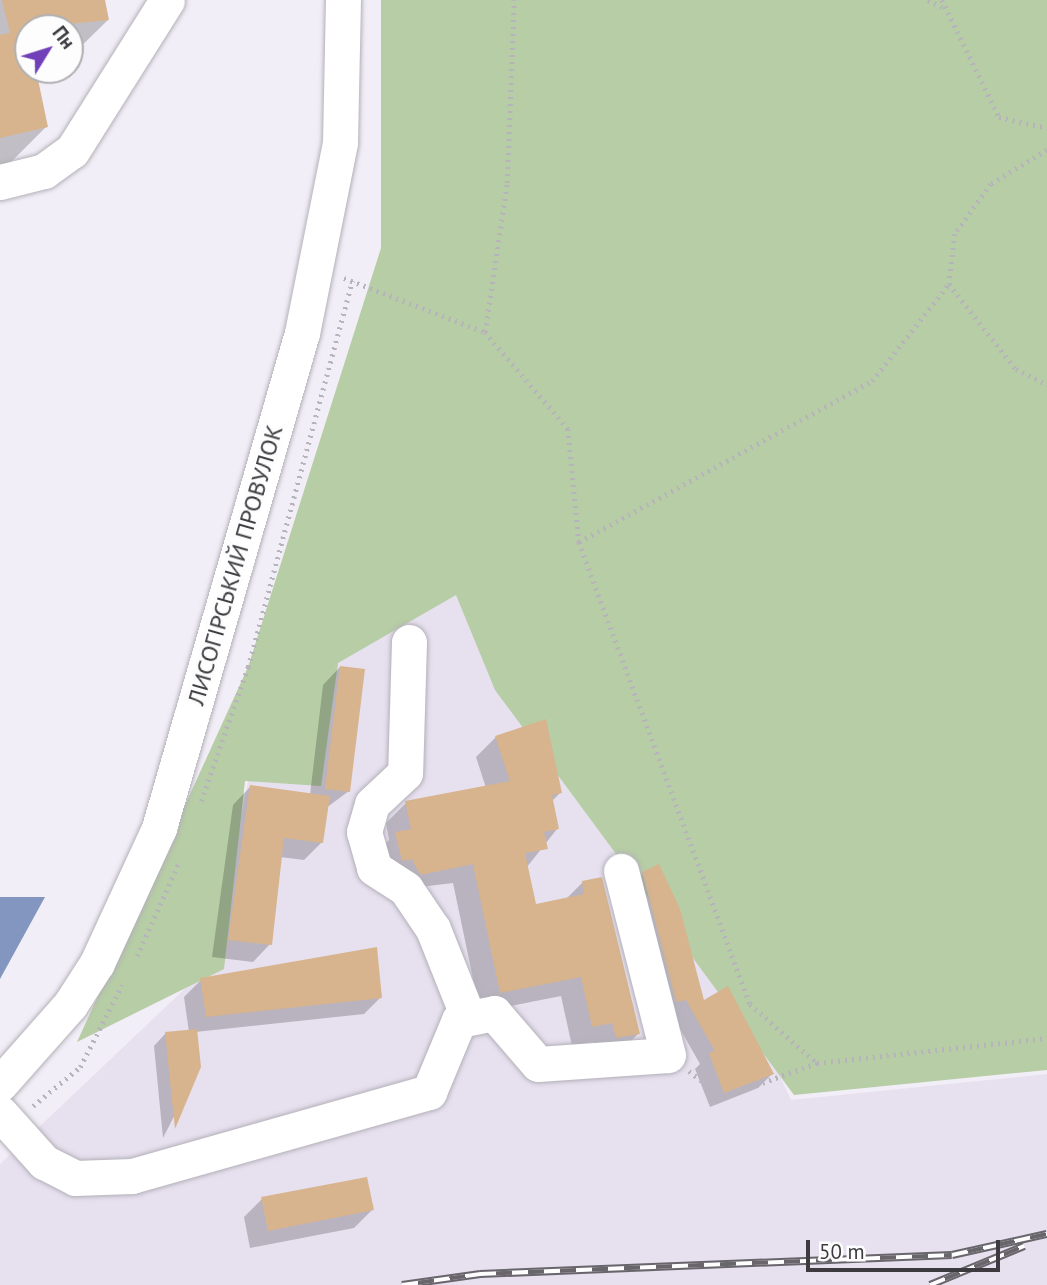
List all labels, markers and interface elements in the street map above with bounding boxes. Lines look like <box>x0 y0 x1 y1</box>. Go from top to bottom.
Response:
north arrow <box>14 14 84 84</box>
text: Пн <box>48 21 80 53</box>
street label: ЛИСОГІРСЬКИЙ ПРОВУЛОК <box>181 422 289 708</box>
scale bar <box>809 1226 1003 1270</box>
text: 50 m <box>819 1238 865 1265</box>

